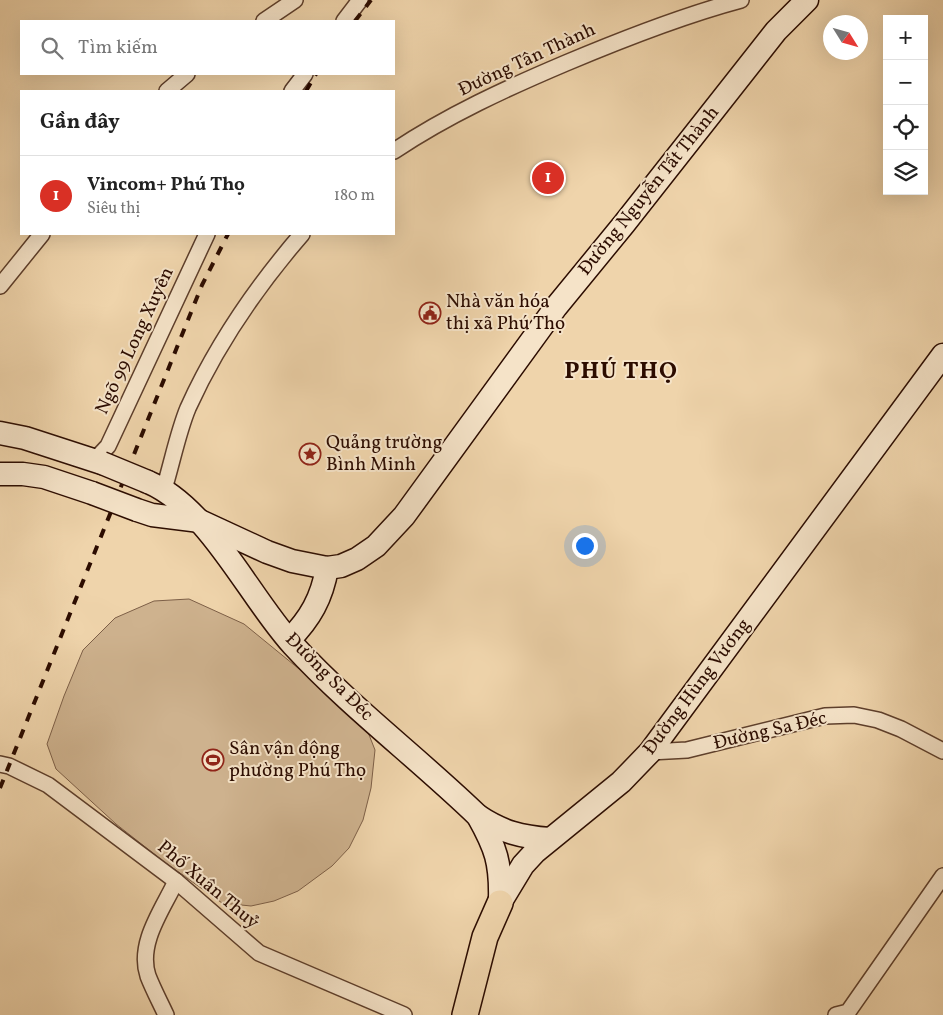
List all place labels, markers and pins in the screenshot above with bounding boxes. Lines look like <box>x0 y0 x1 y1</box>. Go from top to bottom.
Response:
pin: 1 <box>532 159 564 197</box>
place label: Nhà văn hóa thị xã Phú Thọ <box>446 289 565 337</box>
public building icon: Nhà văn hóa thị xã Phú Thọ <box>418 301 442 325</box>
place label: Quảng trường Bình Minh <box>326 430 442 478</box>
place icon: Quảng trường Bình Minh <box>298 442 322 466</box>
place label: Sân vận động phường Phú Thọ <box>229 736 366 784</box>
sports icon: Sân vận động phường Phú Thọ <box>201 748 225 772</box>

